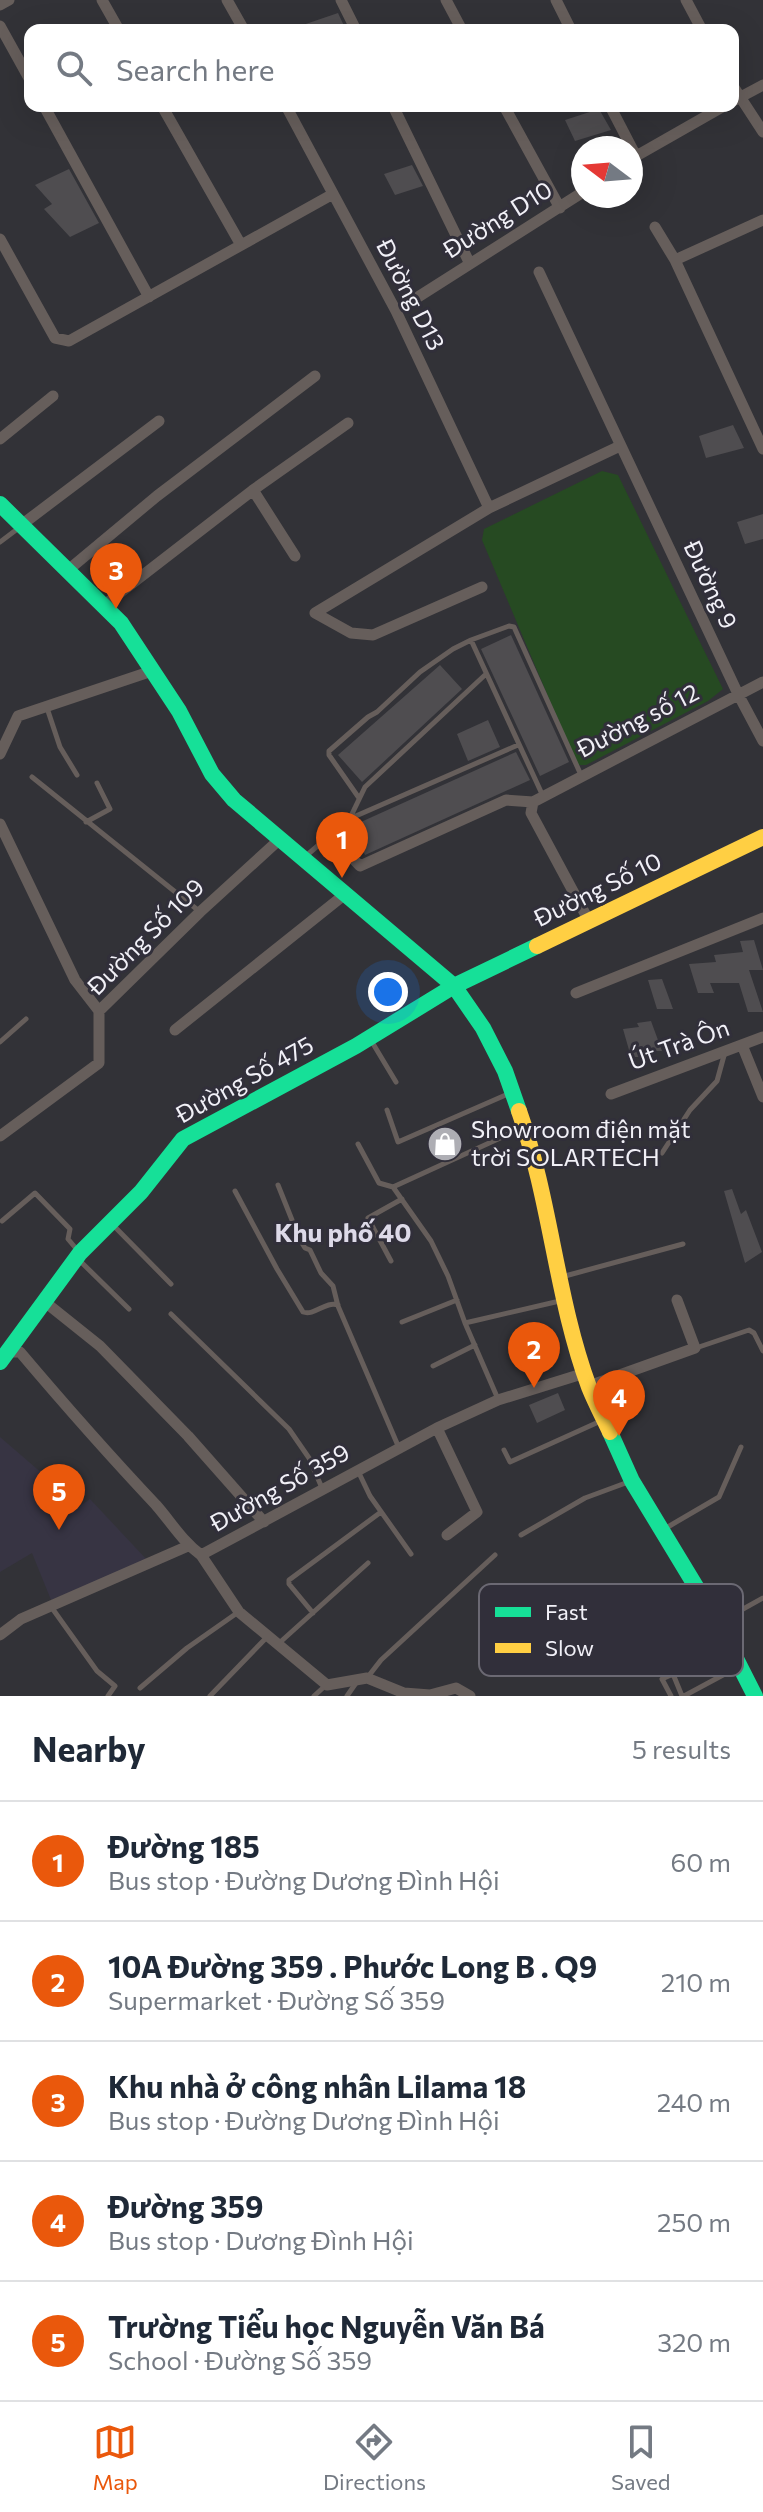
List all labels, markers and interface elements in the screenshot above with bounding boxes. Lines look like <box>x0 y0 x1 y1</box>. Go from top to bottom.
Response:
search box <box>24 24 739 112</box>
icon: search <box>52 46 96 90</box>
text: Search here <box>116 50 275 87</box>
north arrow <box>571 136 643 208</box>
street label: Đường D10 <box>437 174 557 264</box>
street label: Đường D13 <box>370 233 452 355</box>
street label: Đường 9 <box>678 535 744 633</box>
pin: 3 <box>90 543 142 609</box>
street label: Đường số 12 <box>571 677 703 763</box>
pin: 1 <box>316 812 368 878</box>
street label: Đường Số 10 <box>528 845 666 932</box>
street label: Đường Số 109 <box>80 872 209 1001</box>
your location <box>368 972 408 1012</box>
street label: Út Trà Ôn <box>624 1012 733 1075</box>
street label: Đường Số 475 <box>170 1029 318 1129</box>
place label: Showroom điện mặt trời SOLARTECH <box>471 1114 691 1171</box>
shop icon: Showroom điện mặt trời SOLARTECH <box>426 1125 464 1163</box>
district label: Khu phố 40 <box>274 1216 412 1247</box>
pin: 2 <box>508 1322 560 1388</box>
pin: 4 <box>593 1370 645 1436</box>
street label: Đường Số 359 <box>204 1437 354 1537</box>
pin: 5 <box>33 1464 85 1530</box>
legend <box>479 1584 743 1676</box>
text: Fast <box>545 1598 588 1625</box>
text: Slow <box>545 1634 594 1661</box>
text: Nearby <box>32 1727 146 1769</box>
text: 5 results <box>632 1733 731 1764</box>
text: Đường 185 <box>108 1827 260 1864</box>
text: 1 <box>52 1846 64 1877</box>
text: 60 m <box>671 1846 731 1877</box>
text: Bus stop · Đường Dương Đình Hội <box>108 1864 500 1895</box>
text: 10A Đường 359 . Phước Long B . Q9 <box>108 1947 597 1984</box>
text: 2 <box>51 1966 65 1997</box>
text: 210 m <box>661 1966 731 1997</box>
text: Supermarket · Đường Số 359 <box>108 1984 445 2015</box>
text: Khu nhà ở công nhân Lilama 18 <box>108 2067 526 2104</box>
text: 3 <box>50 2086 66 2117</box>
text: 240 m <box>657 2086 731 2117</box>
text: Bus stop · Đường Dương Đình Hội <box>108 2104 500 2135</box>
text: Đường 359 <box>108 2187 264 2224</box>
text: 4 <box>50 2206 66 2237</box>
text: 250 m <box>657 2206 731 2237</box>
text: Bus stop · Dương Đình Hội <box>108 2224 414 2255</box>
text: Trường Tiểu học Nguyễn Văn Bá <box>108 2307 545 2344</box>
text: 5 <box>50 2326 66 2357</box>
text: 320 m <box>657 2326 731 2357</box>
text: School · Đường Số 359 <box>108 2344 372 2375</box>
tab: Map <box>93 2420 138 2495</box>
tab: Directions <box>323 2420 426 2495</box>
tab: Saved <box>611 2420 670 2495</box>

